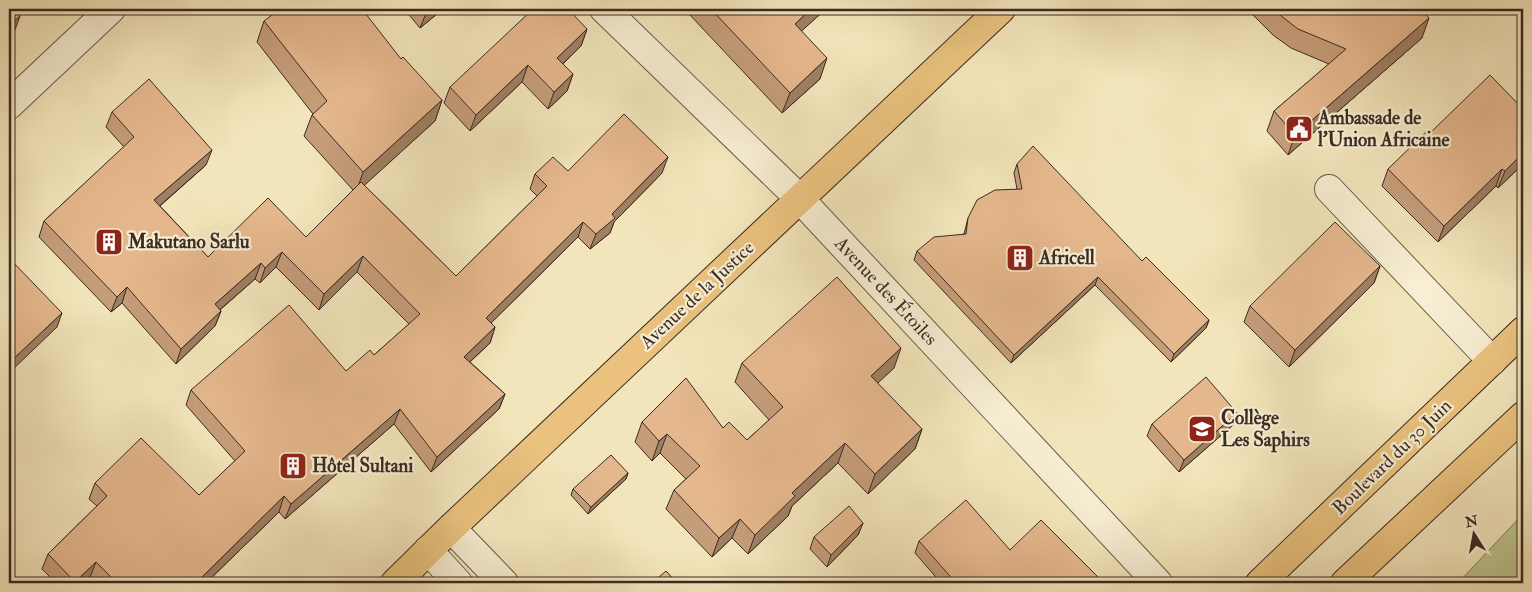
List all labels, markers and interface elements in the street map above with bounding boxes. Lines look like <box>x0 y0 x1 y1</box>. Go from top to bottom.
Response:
place label: Ambassade de l'Union Africaine <box>1317 106 1449 152</box>
public building icon: Ambassade de l'Union Africaine <box>1284 114 1314 144</box>
building icon: Makutano Sarlu <box>94 227 124 257</box>
place label: Makutano Sarlu <box>127 230 250 254</box>
street label: Avenue des Étoiles <box>829 230 944 350</box>
street label: Avenue de la Justice <box>634 236 759 355</box>
building icon: Africell <box>1005 243 1035 273</box>
place label: Africell <box>1038 246 1095 270</box>
street label: Boulevard du 30 Juin <box>1327 394 1457 520</box>
place label: Collège Les Saphirs <box>1221 406 1310 453</box>
school or university icon: Collège Les Saphirs <box>1187 414 1217 444</box>
building icon: Hôtel Sultani <box>278 451 308 481</box>
place label: Hôtel Sultani <box>312 454 413 478</box>
north arrow <box>1450 510 1500 560</box>
text: N <box>1463 512 1480 531</box>

